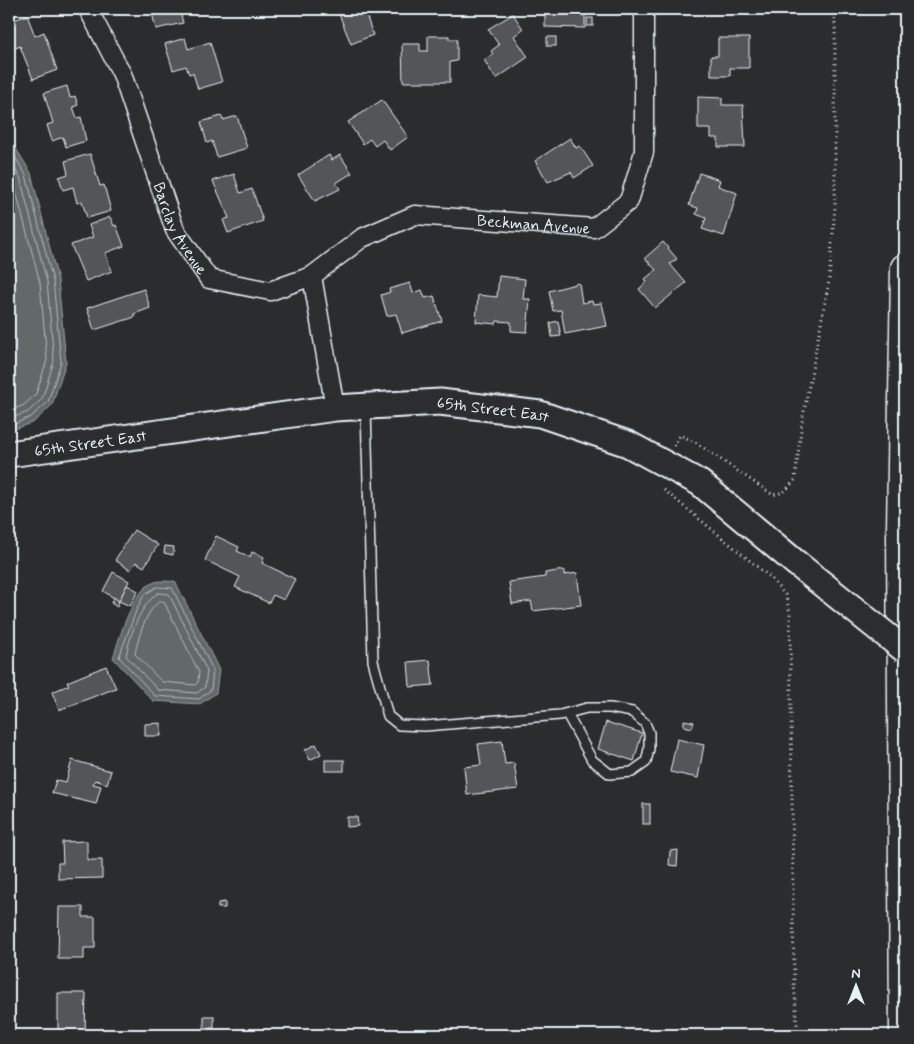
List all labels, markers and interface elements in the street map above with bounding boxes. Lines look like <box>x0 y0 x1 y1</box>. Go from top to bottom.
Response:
street label: Barclay Avenue <box>148 180 212 280</box>
street label: Beckman Avenue <box>476 211 591 240</box>
street label: 65th Street East <box>436 393 552 428</box>
street label: 65th Street East <box>33 426 148 462</box>
north arrow <box>832 962 882 1012</box>
text: N <box>851 965 861 983</box>

